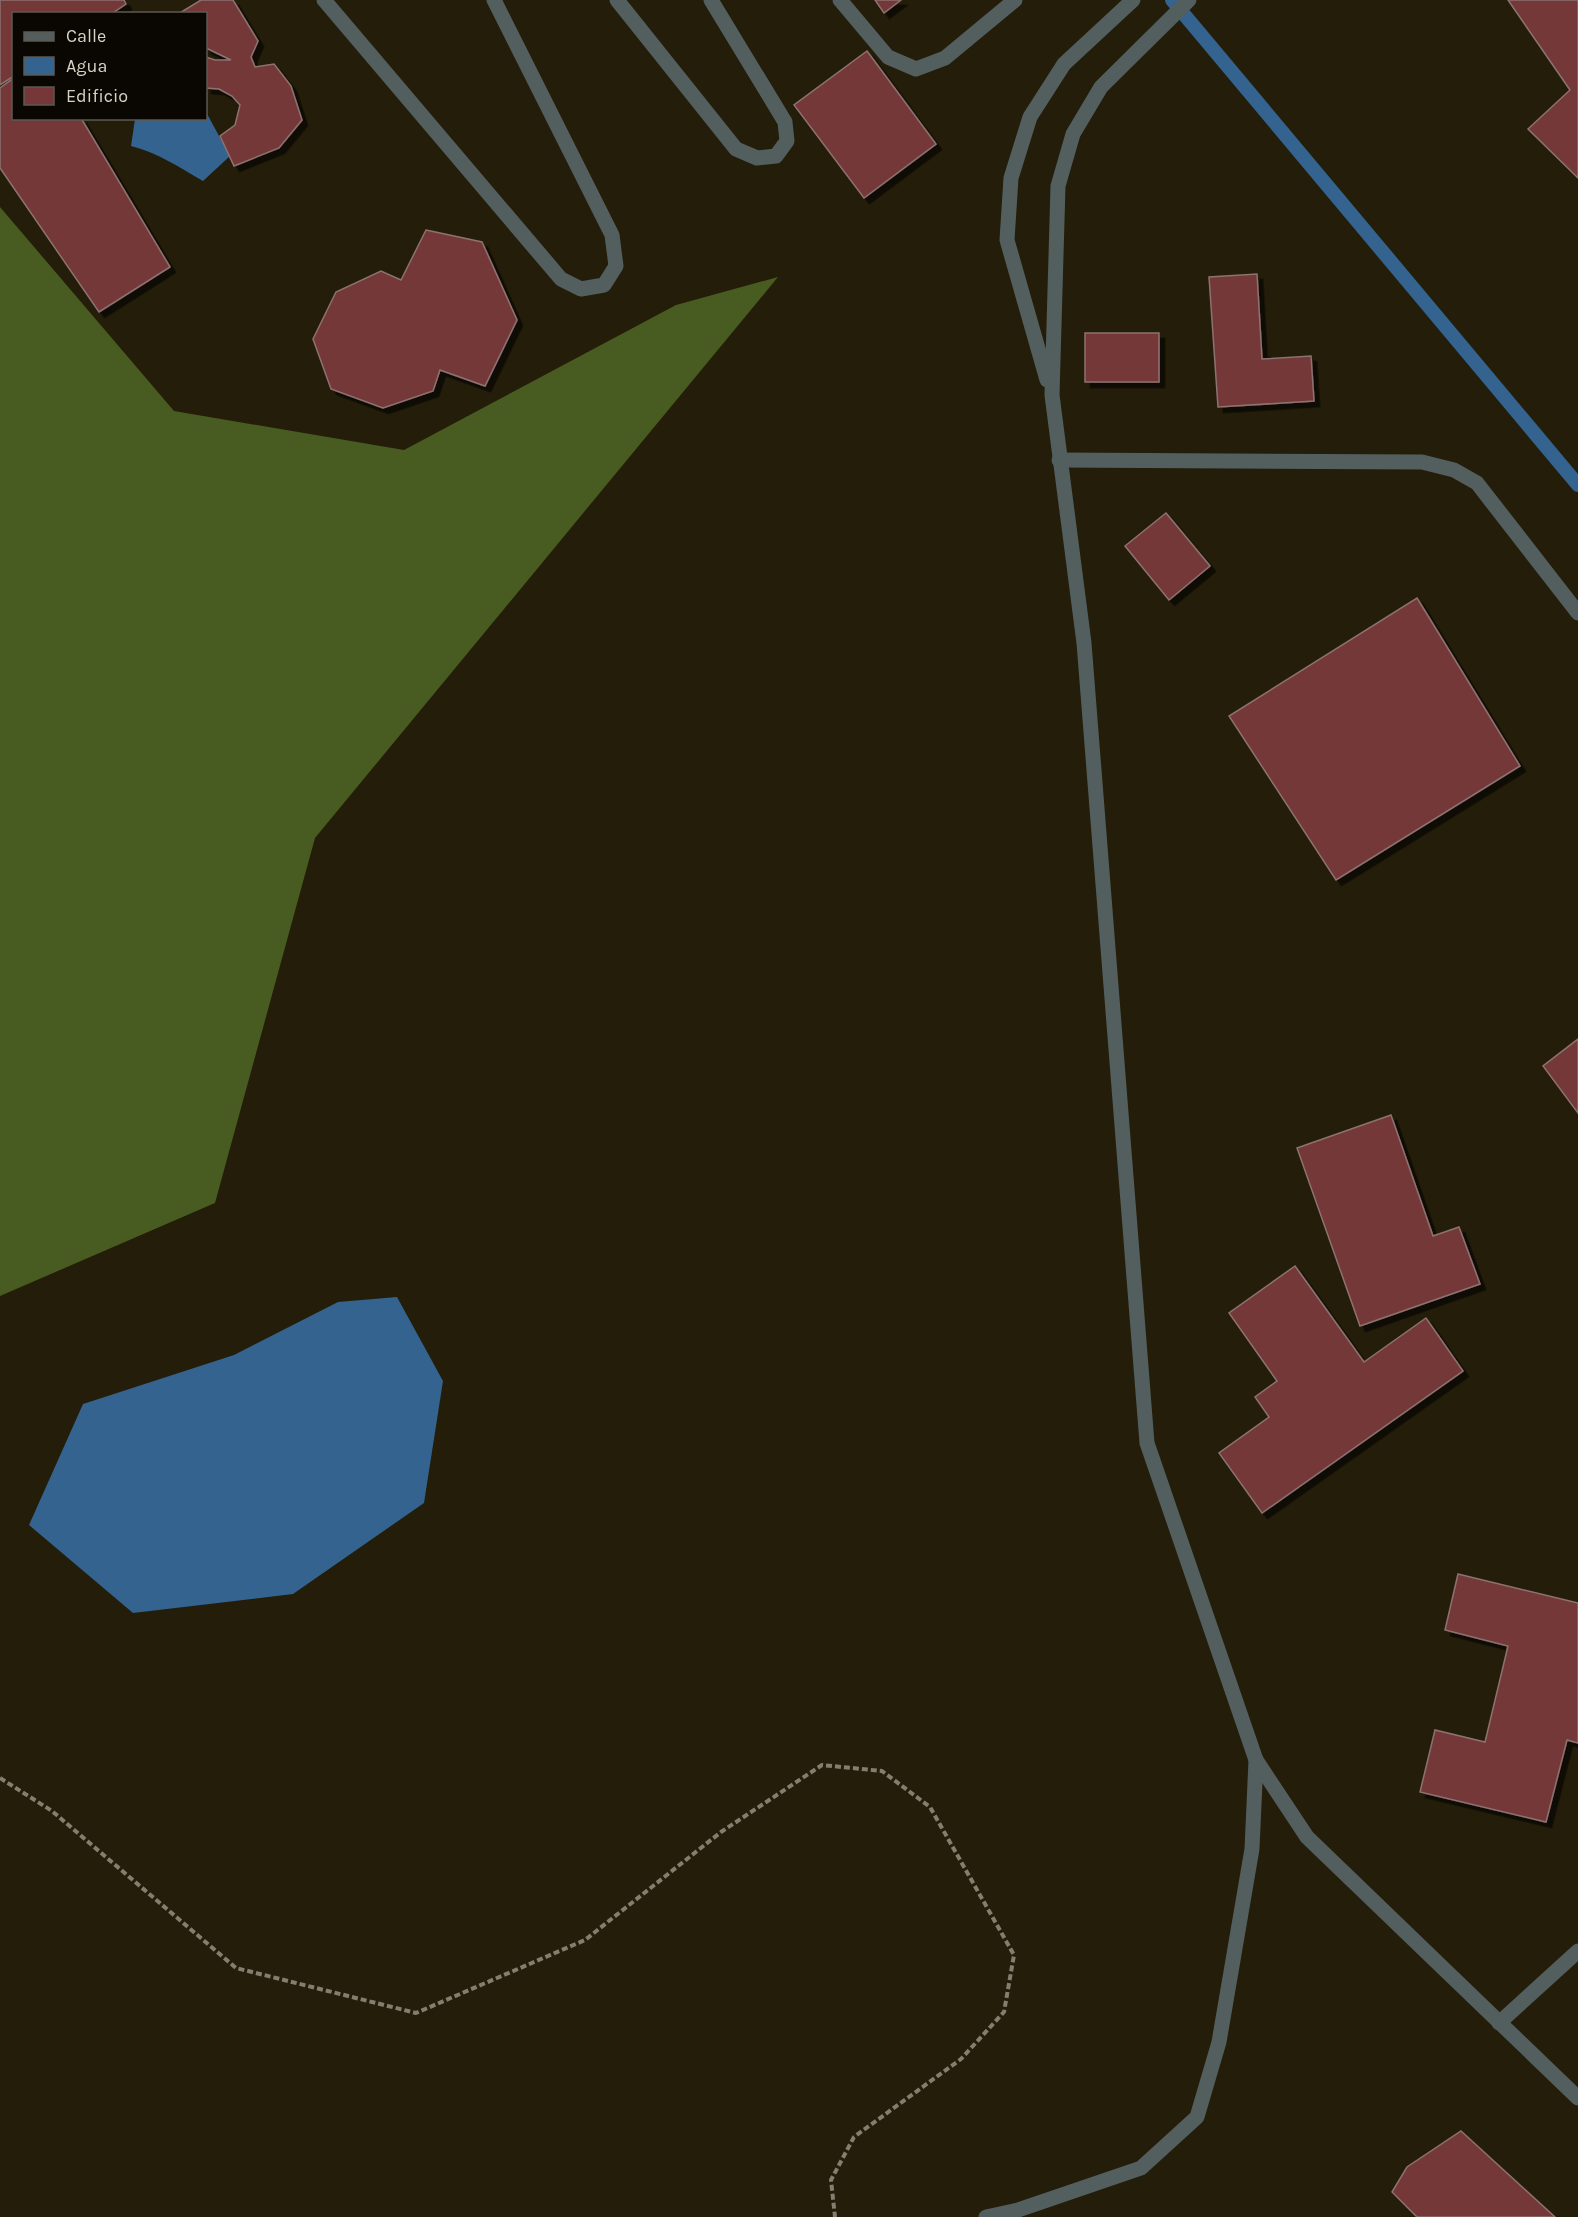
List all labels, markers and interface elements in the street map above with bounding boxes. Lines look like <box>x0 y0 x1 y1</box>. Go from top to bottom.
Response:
legend <box>12 12 207 120</box>
text: Calle <box>66 25 106 47</box>
text: Agua <box>66 55 107 77</box>
text: Edificio <box>66 85 128 107</box>

